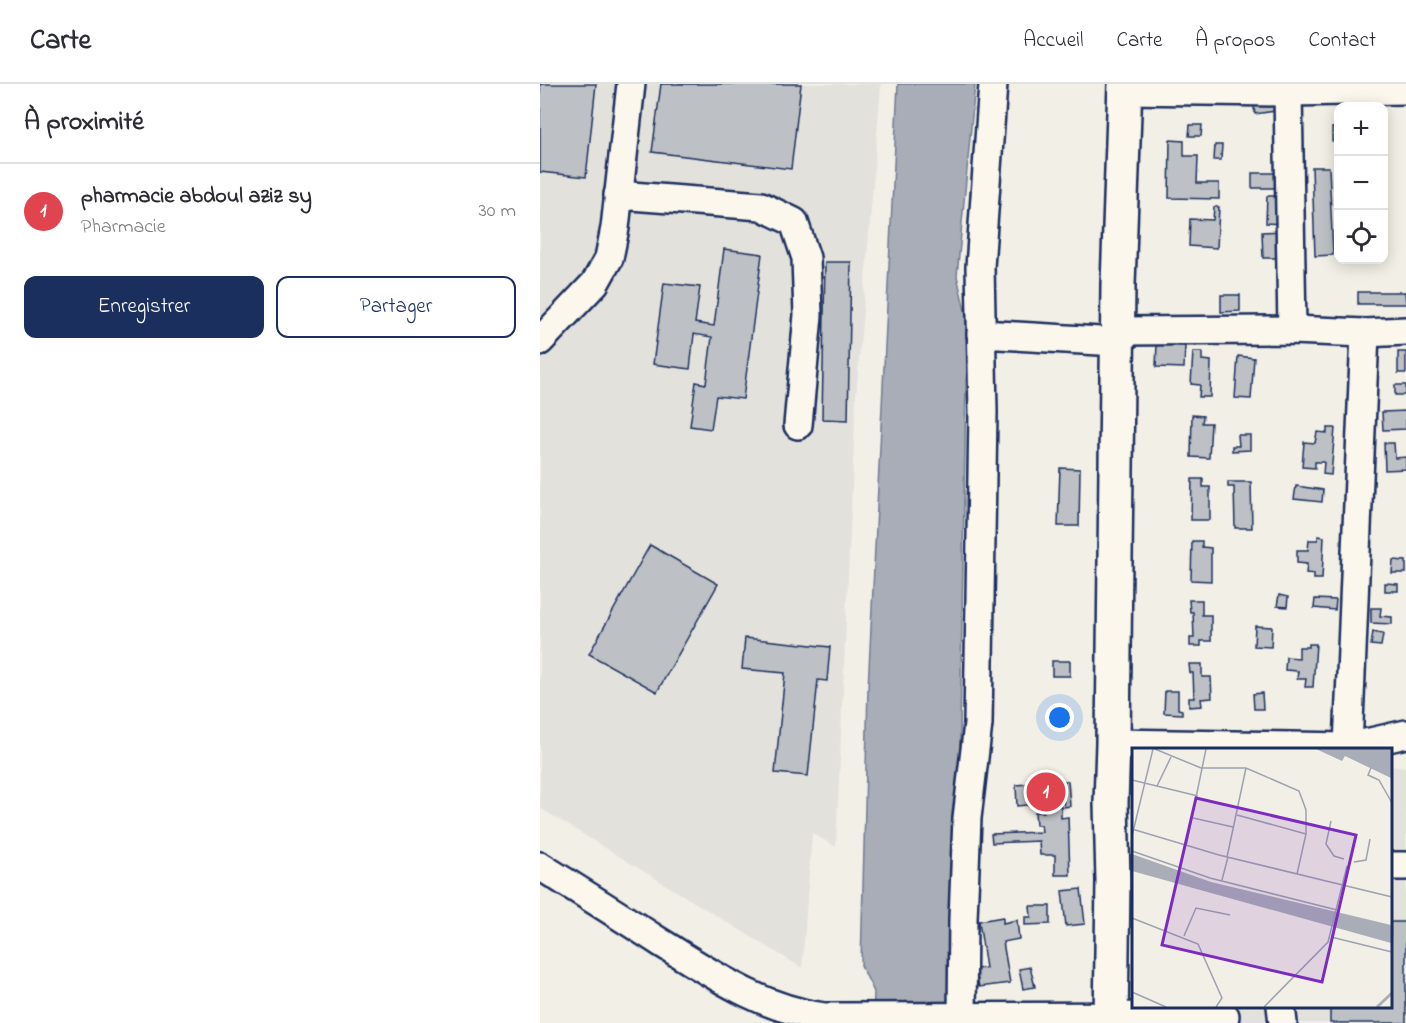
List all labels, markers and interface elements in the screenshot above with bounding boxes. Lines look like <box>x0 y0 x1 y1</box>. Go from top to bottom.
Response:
text: Carte <box>30 21 91 62</box>
text: Accueil <box>1023 26 1084 56</box>
text: Carte <box>1117 26 1162 56</box>
text: À propos <box>1195 26 1275 56</box>
text: Contact <box>1308 26 1376 56</box>
map controls <box>1334 102 1388 264</box>
button: + <box>1334 102 1388 156</box>
text: À proximité <box>24 104 144 142</box>
button: − <box>1334 156 1388 210</box>
text: pharmacie abdoul aziz sy <box>81 181 312 213</box>
text: 1 <box>40 197 47 226</box>
text: 30 m <box>479 197 516 226</box>
button: locate <box>1334 210 1388 264</box>
text: Pharmacie <box>81 213 166 242</box>
button: Enregistrer <box>24 276 264 338</box>
button: Partager <box>276 276 516 338</box>
your location <box>1045 703 1074 732</box>
inset map <box>1132 748 1391 1008</box>
pin: 1 <box>1026 770 1066 814</box>

